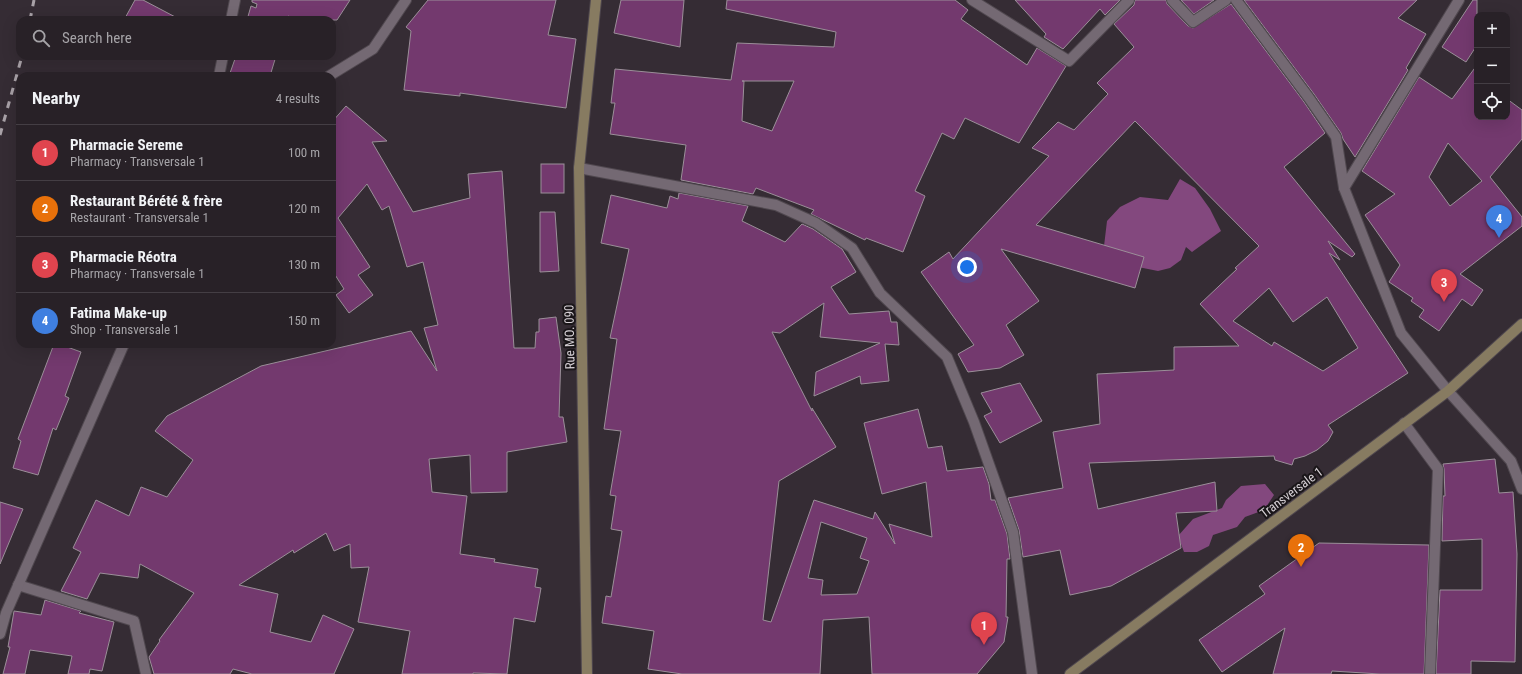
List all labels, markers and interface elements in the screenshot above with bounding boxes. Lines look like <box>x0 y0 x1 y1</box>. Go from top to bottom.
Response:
map controls <box>1474 12 1510 120</box>
button: + <box>1474 12 1510 48</box>
search box <box>16 16 336 60</box>
icon: search <box>30 27 52 49</box>
text: Search here <box>62 29 132 47</box>
button: − <box>1474 48 1510 84</box>
button: locate <box>1474 84 1510 120</box>
text: Nearby <box>32 88 80 108</box>
text: 4 results <box>276 91 320 106</box>
text: Pharmacie Sereme <box>70 136 183 154</box>
text: 1 <box>42 145 48 160</box>
text: 100 m <box>288 145 320 160</box>
text: Pharmacy · Transversale 1 <box>70 154 205 169</box>
text: Restaurant Bérété & frère <box>70 192 222 210</box>
text: 2 <box>42 201 48 216</box>
text: 120 m <box>288 201 320 216</box>
pin: 4 <box>1486 205 1512 238</box>
text: Restaurant · Transversale 1 <box>70 210 209 225</box>
text: Pharmacie Réotra <box>70 248 177 266</box>
text: 3 <box>42 257 48 272</box>
text: 130 m <box>288 257 320 272</box>
your location <box>957 257 977 277</box>
text: Pharmacy · Transversale 1 <box>70 266 205 281</box>
pin: 3 <box>1431 269 1457 302</box>
text: Fatima Make-up <box>70 304 167 322</box>
street label: Rue MO. 090 <box>561 304 578 370</box>
text: 4 <box>42 313 48 328</box>
text: 150 m <box>288 313 320 328</box>
text: Shop · Transversale 1 <box>70 322 179 337</box>
street label: Transversale 1 <box>1257 464 1326 521</box>
pin: 2 <box>1288 534 1314 567</box>
pin: 1 <box>971 612 997 645</box>

